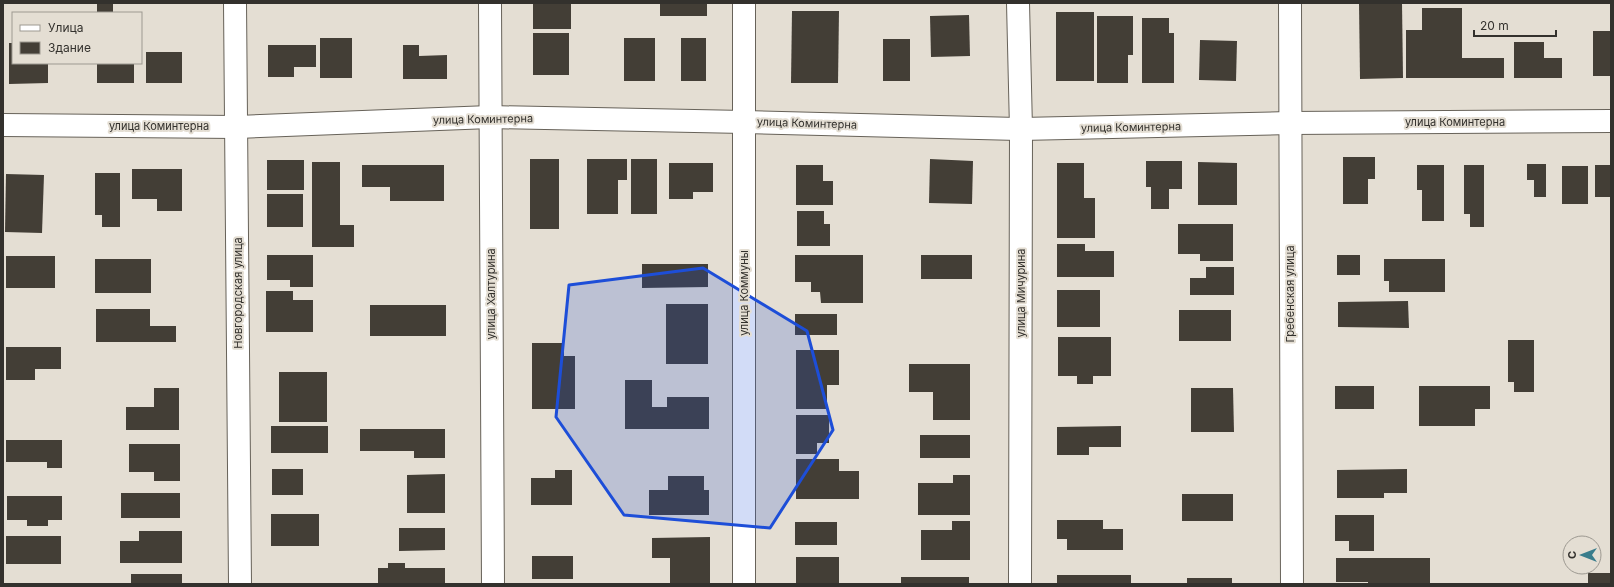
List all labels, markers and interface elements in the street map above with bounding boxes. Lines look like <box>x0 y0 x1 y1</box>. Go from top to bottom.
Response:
legend <box>12 12 142 64</box>
scale bar <box>1474 12 1556 38</box>
text: 20 m <box>1480 18 1509 33</box>
text: Улица <box>48 20 83 35</box>
text: Здание <box>48 40 91 55</box>
street label: улица Коминтерна <box>433 111 533 127</box>
street label: улица Коминтерна <box>757 114 857 132</box>
street label: улица Коминтерна <box>1405 115 1505 129</box>
street label: улица Коминтерна <box>109 119 209 133</box>
street label: улица Коминтерна <box>1081 119 1181 135</box>
street label: Новгородская улица <box>231 237 245 349</box>
street label: Гребенская улица <box>1283 245 1297 343</box>
street label: улица Халтурина <box>484 248 498 340</box>
street label: улица Мичурина <box>1014 248 1028 338</box>
street label: улица Коммуны <box>737 250 751 336</box>
north arrow <box>1562 535 1602 575</box>
text: С <box>1565 551 1579 559</box>

